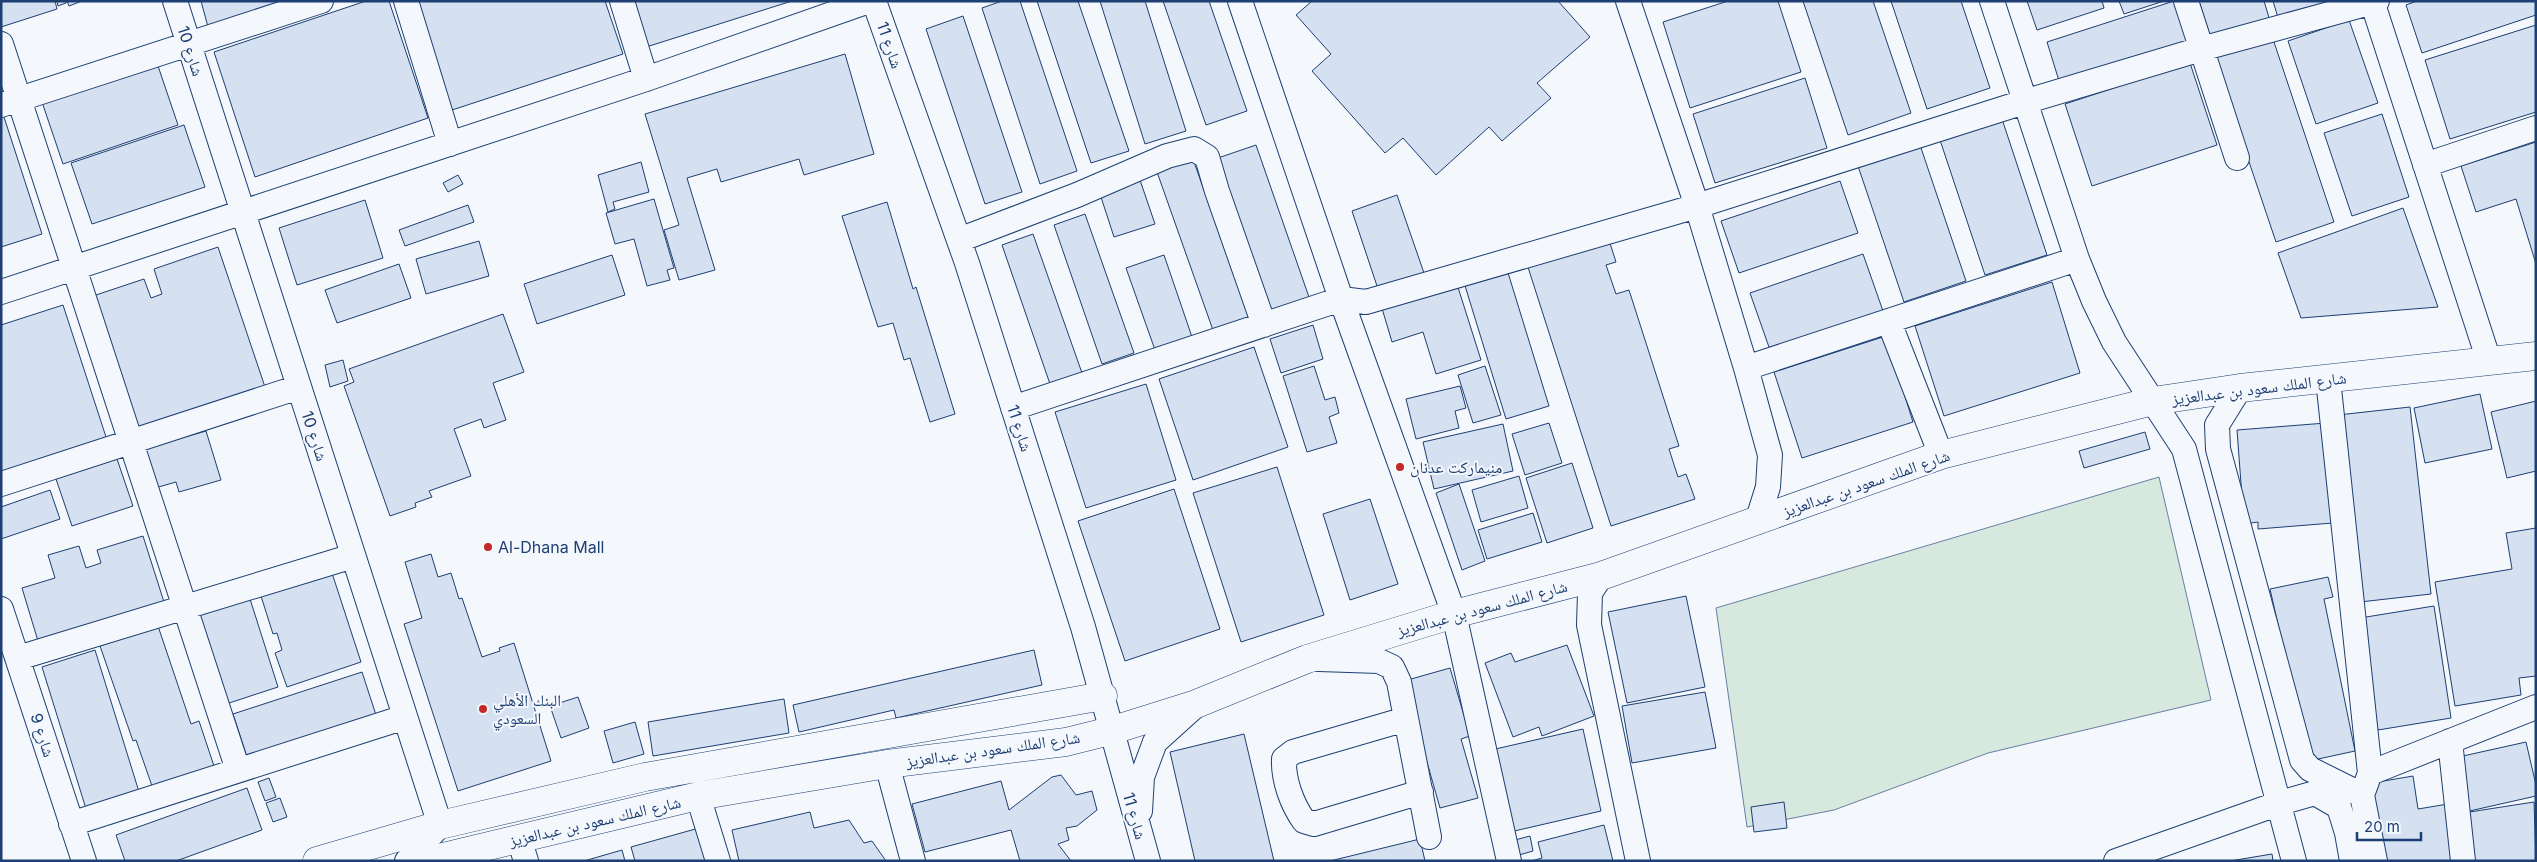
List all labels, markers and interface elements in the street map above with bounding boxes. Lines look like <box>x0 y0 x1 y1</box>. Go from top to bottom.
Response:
street label: شارع 11 <box>872 19 907 71</box>
street label: شارع 10 <box>173 23 208 79</box>
street label: شارع الملك سعود بن عبدالعزيز <box>2170 367 2347 410</box>
street label: شارع 11 <box>1002 402 1037 454</box>
street label: شارع 10 <box>297 408 332 464</box>
street label: شارع الملك سعود بن عبدالعزيز <box>1779 445 1953 522</box>
place label: منيماركت عدنان <box>1410 457 1502 478</box>
marker: منيماركت عدنان <box>1394 461 1406 473</box>
place label: Al-Dhana Mall <box>498 537 604 557</box>
marker: Al-Dhana Mall <box>482 541 494 553</box>
street label: شارع الملك سعود بن عبدالعزيز <box>1394 576 1570 642</box>
place label: البنك الأهلي السعودي <box>493 690 561 731</box>
marker: البنك الأهلي السعودي <box>477 703 489 715</box>
street label: شارع 9 <box>26 711 59 760</box>
street label: شارع الملك سعود بن عبدالعزيز <box>904 727 1081 772</box>
street label: شارع 11 <box>1118 790 1151 842</box>
street label: شارع الملك سعود بن عبدالعزيز <box>506 792 683 852</box>
scale bar <box>2357 810 2421 842</box>
text: 20 m <box>2364 817 2400 836</box>

